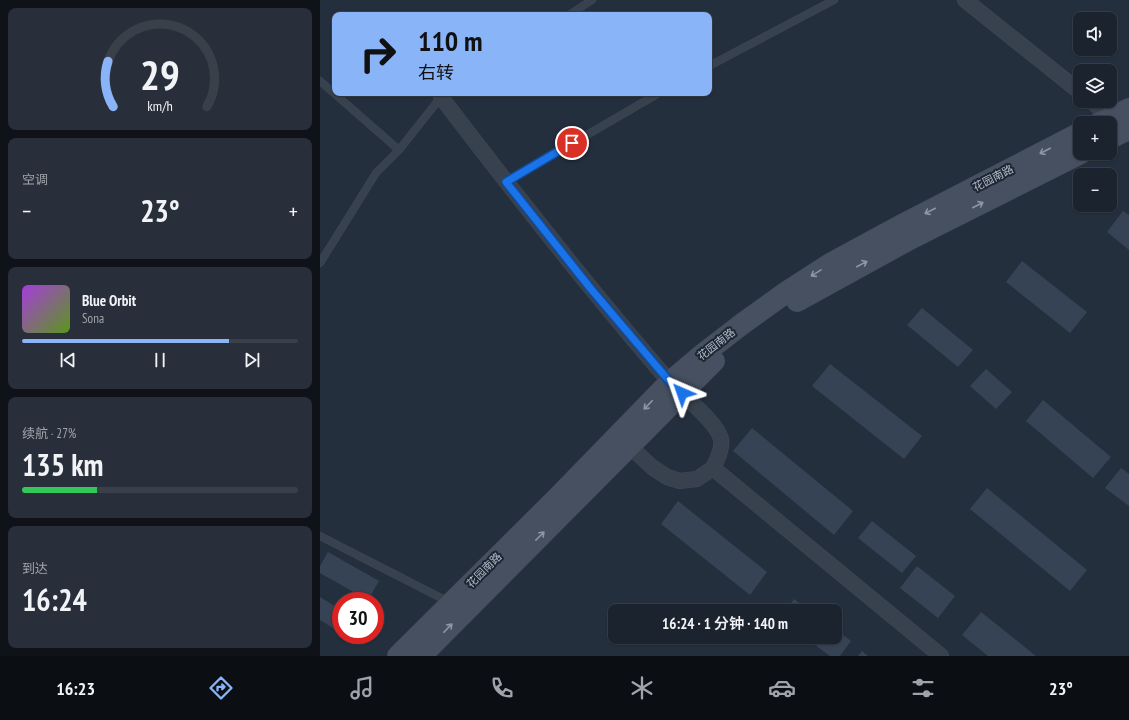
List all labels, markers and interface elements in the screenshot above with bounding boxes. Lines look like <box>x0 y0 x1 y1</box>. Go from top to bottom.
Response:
map controls <box>1073 12 1117 212</box>
button: sound <box>1073 12 1117 56</box>
text: 110 m <box>418 22 482 59</box>
icon: right <box>352 28 404 80</box>
text: 29 <box>140 48 180 101</box>
text: 右转 <box>418 61 454 84</box>
button: layers <box>1073 64 1117 108</box>
text: km/h <box>147 95 173 114</box>
button: + <box>1073 116 1117 160</box>
pin <box>555 126 589 160</box>
icon: arrive <box>561 132 583 154</box>
one-way arrow <box>1040 148 1052 155</box>
street label: 花园南路 <box>970 162 1016 194</box>
button: − <box>1073 168 1117 212</box>
text: 空调 <box>22 171 48 188</box>
text: 23° <box>140 191 180 230</box>
text: − <box>22 197 31 225</box>
text: + <box>289 197 298 225</box>
one-way arrow <box>972 201 984 208</box>
one-way arrow <box>924 207 936 215</box>
one-way arrow <box>856 260 868 268</box>
one-way arrow <box>811 269 822 277</box>
text: Blue Orbit <box>82 291 136 310</box>
text: Sona <box>82 310 104 327</box>
street label: 花园南路 <box>694 325 738 363</box>
icon: previous <box>57 349 79 371</box>
icon: pause <box>149 349 171 371</box>
icon: next <box>241 349 263 371</box>
position arrow <box>661 372 703 414</box>
one-way arrow <box>643 400 653 410</box>
text: 续航 · 27% <box>22 425 76 442</box>
text: 135 km <box>22 445 103 484</box>
one-way arrow <box>535 531 545 541</box>
street label: 花园南路 <box>463 549 505 591</box>
text: 到达 <box>22 560 48 577</box>
text: 16:24 <box>22 580 87 619</box>
speed limit sign: 30 <box>332 592 384 644</box>
text: 16:24 · 1 分钟 · 140 m <box>662 614 788 633</box>
one-way arrow <box>444 623 453 633</box>
icon: directions <box>207 674 235 702</box>
icon: music <box>348 674 376 702</box>
icon: phone <box>488 674 516 702</box>
icon: climate <box>628 674 656 702</box>
icon: car <box>768 674 796 702</box>
icon: filters <box>909 674 937 702</box>
text: 16:23 <box>56 677 95 700</box>
text: 23° <box>1049 677 1073 700</box>

